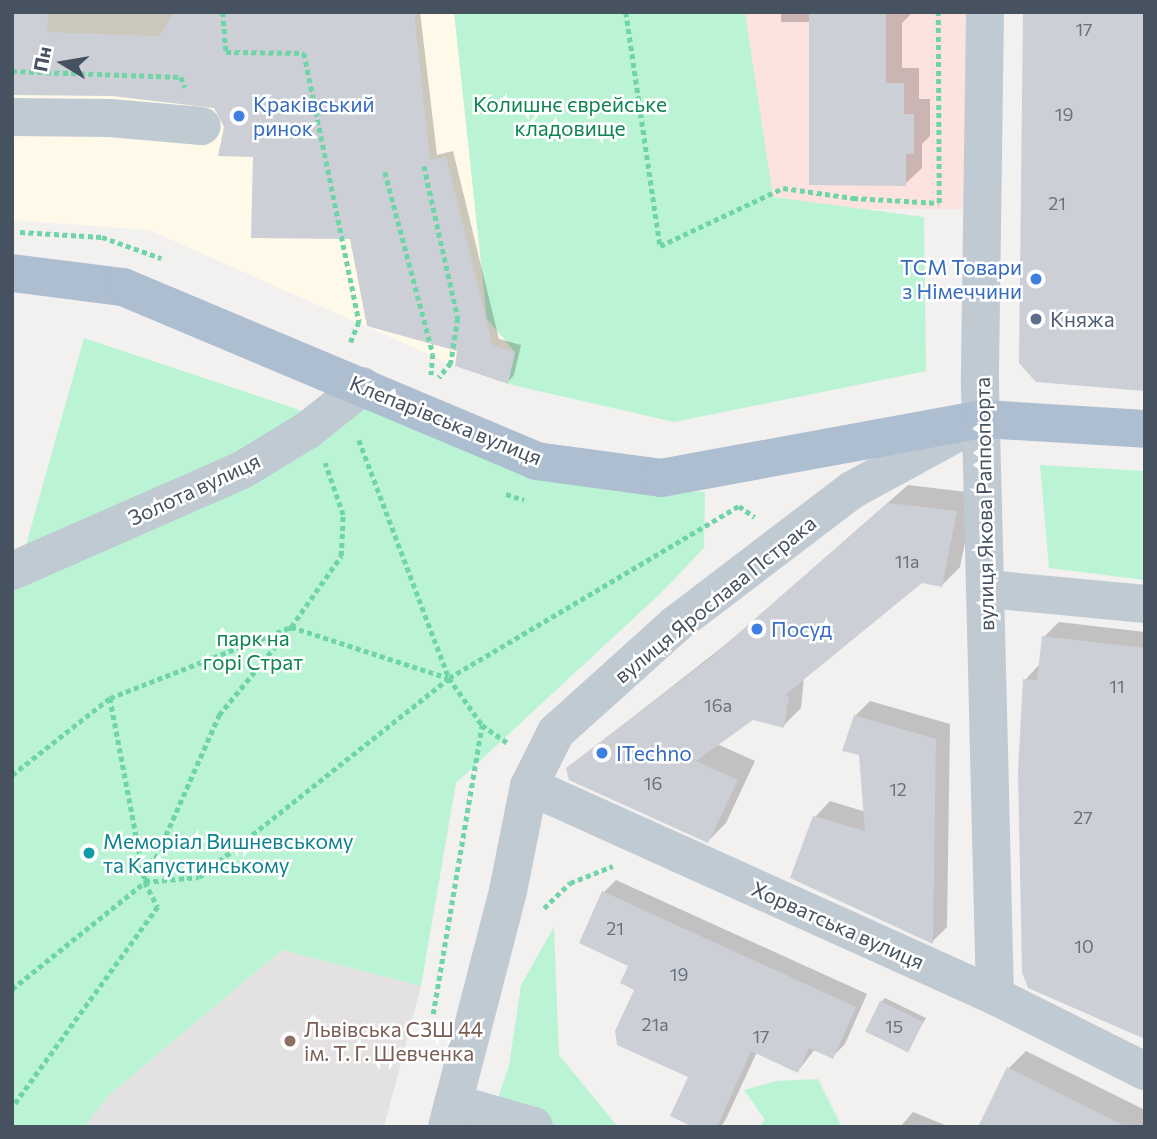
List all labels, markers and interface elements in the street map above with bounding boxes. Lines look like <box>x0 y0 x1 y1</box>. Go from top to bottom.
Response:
house number: 17 <box>1075 18 1093 40</box>
north arrow <box>28 28 98 98</box>
text: Пн <box>28 44 56 73</box>
place label: Краківський ринок <box>253 91 375 141</box>
park label: Колишнє єврейське кладовище <box>473 91 667 141</box>
house number: 19 <box>1055 103 1073 125</box>
marker: Краківський ринок <box>231 108 247 124</box>
house number: 21 <box>1048 192 1066 214</box>
place label: ТСМ Товари з Німеччини <box>900 254 1022 304</box>
marker: ТСМ Товари з Німеччини <box>1028 271 1044 287</box>
place label: Княжа <box>1050 306 1115 332</box>
marker: Княжа <box>1028 311 1044 327</box>
street label: Клепарівська вулиця <box>346 370 546 470</box>
street label: вулиця Якова Раппопорта <box>969 377 999 631</box>
street label: Золота вулиця <box>124 447 264 531</box>
street label: вулиця Ярослава Пстрака <box>609 510 821 688</box>
house number: 11а <box>895 550 919 572</box>
place label: Посуд <box>771 616 832 642</box>
marker: Посуд <box>749 621 765 637</box>
park label: парк на горі Страт <box>203 625 303 675</box>
house number: 11 <box>1109 675 1125 697</box>
house number: 16а <box>704 694 732 716</box>
place label: ITechno <box>616 740 692 766</box>
marker: ITechno <box>594 745 610 761</box>
house number: 16 <box>644 772 662 794</box>
house number: 12 <box>889 778 907 800</box>
house number: 27 <box>1073 806 1093 828</box>
place label: Меморіал Вишневському та Капустинському <box>103 828 354 878</box>
marker: Меморіал Вишневському та Капустинському <box>81 845 97 861</box>
street label: Хорватська вулиця <box>748 876 928 974</box>
house number: 21 <box>606 917 624 939</box>
house number: 10 <box>1074 935 1094 957</box>
house number: 19 <box>670 963 688 985</box>
house number: 21а <box>641 1013 669 1035</box>
house number: 15 <box>885 1015 903 1037</box>
place label: Львівська СЗШ 44 ім. Т. Г. Шевченка <box>304 1016 483 1066</box>
house number: 17 <box>752 1025 770 1047</box>
marker: Львівська СЗШ 44 ім. Т. Г. Шевченка <box>282 1033 298 1049</box>

